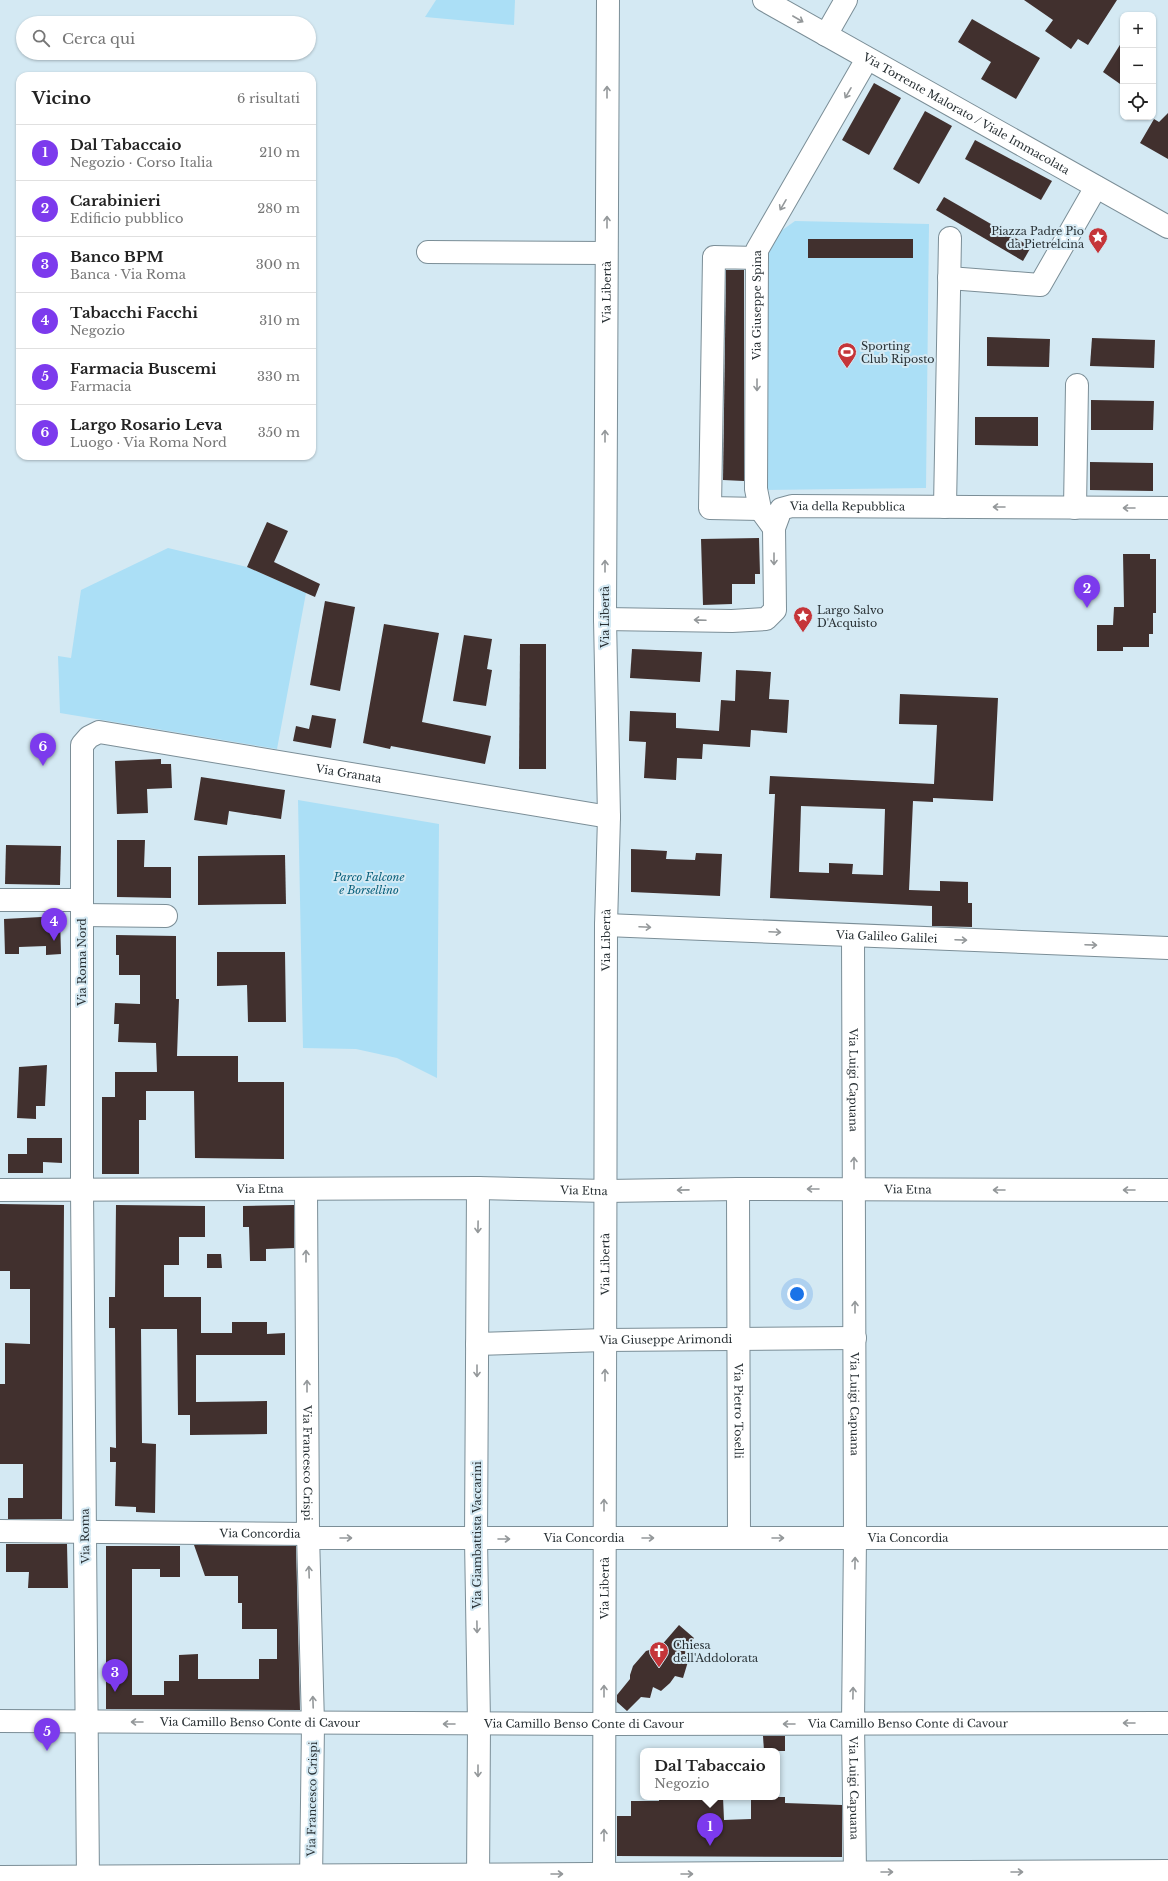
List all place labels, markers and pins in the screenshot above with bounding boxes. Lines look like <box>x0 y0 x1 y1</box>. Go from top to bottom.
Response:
place label: Piazza Padre Pio da Pietrelcina <box>991 224 1085 251</box>
place icon: Piazza Padre Pio da Pietrelcina <box>1087 226 1109 254</box>
place label: Sporting Club Riposto <box>861 339 935 366</box>
sports icon: Sporting Club Riposto <box>836 341 858 369</box>
pin: 2 <box>1074 575 1100 608</box>
place label: Largo Salvo D'Acquisto <box>817 603 884 630</box>
place icon: Largo Salvo D'Acquisto <box>792 605 814 633</box>
pin: 6 <box>30 733 56 766</box>
pin: 4 <box>41 908 67 941</box>
place label: Chiesa dell'Addolorata <box>673 1638 759 1665</box>
church icon: Chiesa dell'Addolorata <box>648 1640 670 1668</box>
pin: 3 <box>102 1659 128 1692</box>
pin: 5 <box>34 1718 60 1751</box>
pin: 1 <box>697 1813 723 1846</box>

